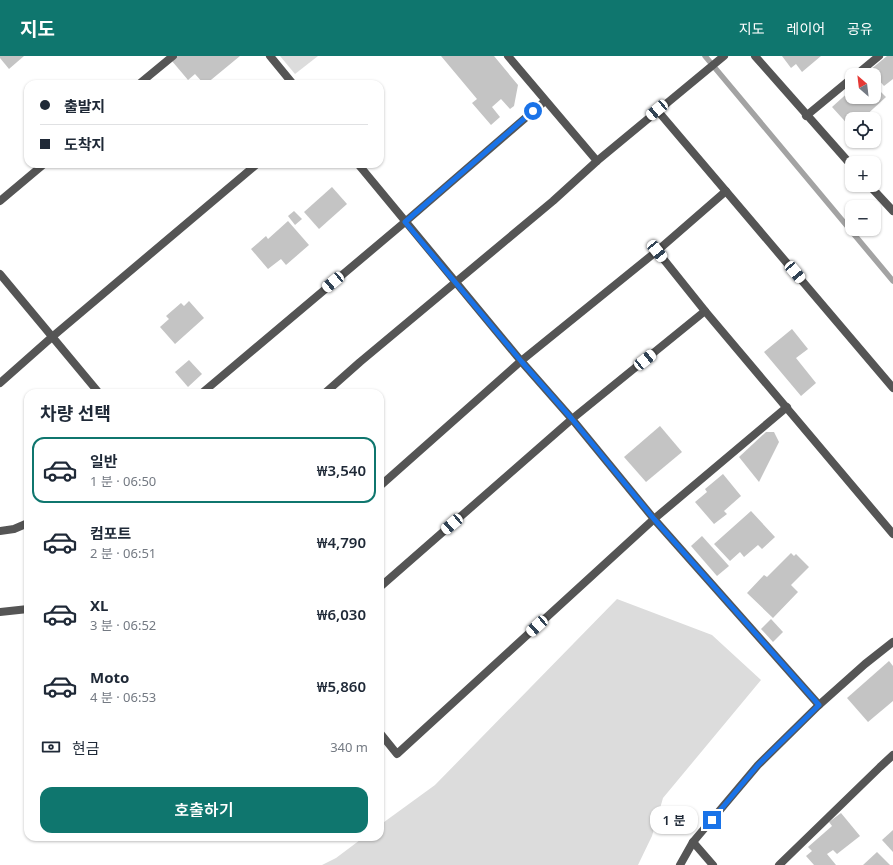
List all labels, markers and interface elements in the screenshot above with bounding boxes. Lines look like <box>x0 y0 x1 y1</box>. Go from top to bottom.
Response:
text: 지도 <box>20 16 55 42</box>
text: 지도 <box>739 19 765 38</box>
text: 레이어 <box>787 19 825 38</box>
text: 공유 <box>847 19 873 38</box>
north arrow <box>845 68 881 104</box>
map controls <box>845 68 881 236</box>
text: 출발지 <box>64 96 105 116</box>
car <box>644 98 670 122</box>
route start <box>524 102 542 120</box>
button: locate <box>845 112 881 148</box>
text: 도착지 <box>64 134 105 154</box>
button: + <box>845 156 881 192</box>
button: − <box>845 200 881 236</box>
car <box>645 238 669 264</box>
car <box>783 259 807 285</box>
car <box>320 270 346 294</box>
car <box>632 348 658 372</box>
text: 차량 선택 <box>40 401 111 425</box>
text: 일반 <box>90 451 118 471</box>
icon: car <box>42 452 78 488</box>
text: ₩3,540 <box>317 460 366 480</box>
text: 1 분 · 06:50 <box>90 472 156 490</box>
car <box>439 512 465 536</box>
text: 컴포트 <box>90 523 131 543</box>
icon: car <box>42 524 78 560</box>
text: ₩4,790 <box>317 532 366 552</box>
text: 2 분 · 06:51 <box>90 544 156 562</box>
text: XL <box>90 595 108 615</box>
icon: car <box>42 596 78 632</box>
text: ₩6,030 <box>317 604 366 624</box>
car <box>524 614 550 638</box>
text: 3 분 · 06:52 <box>90 616 156 634</box>
text: Moto <box>90 667 129 687</box>
icon: car <box>42 668 78 704</box>
text: ₩5,860 <box>317 676 366 696</box>
text: 4 분 · 06:53 <box>90 688 156 706</box>
icon: cash <box>40 736 62 758</box>
text: 현금 <box>72 738 100 758</box>
text: 340 m <box>330 738 368 756</box>
button: 호출하기 <box>40 787 368 833</box>
callout: 1 분 <box>650 806 698 834</box>
text: 1 분 <box>663 811 685 829</box>
route end <box>703 811 721 829</box>

